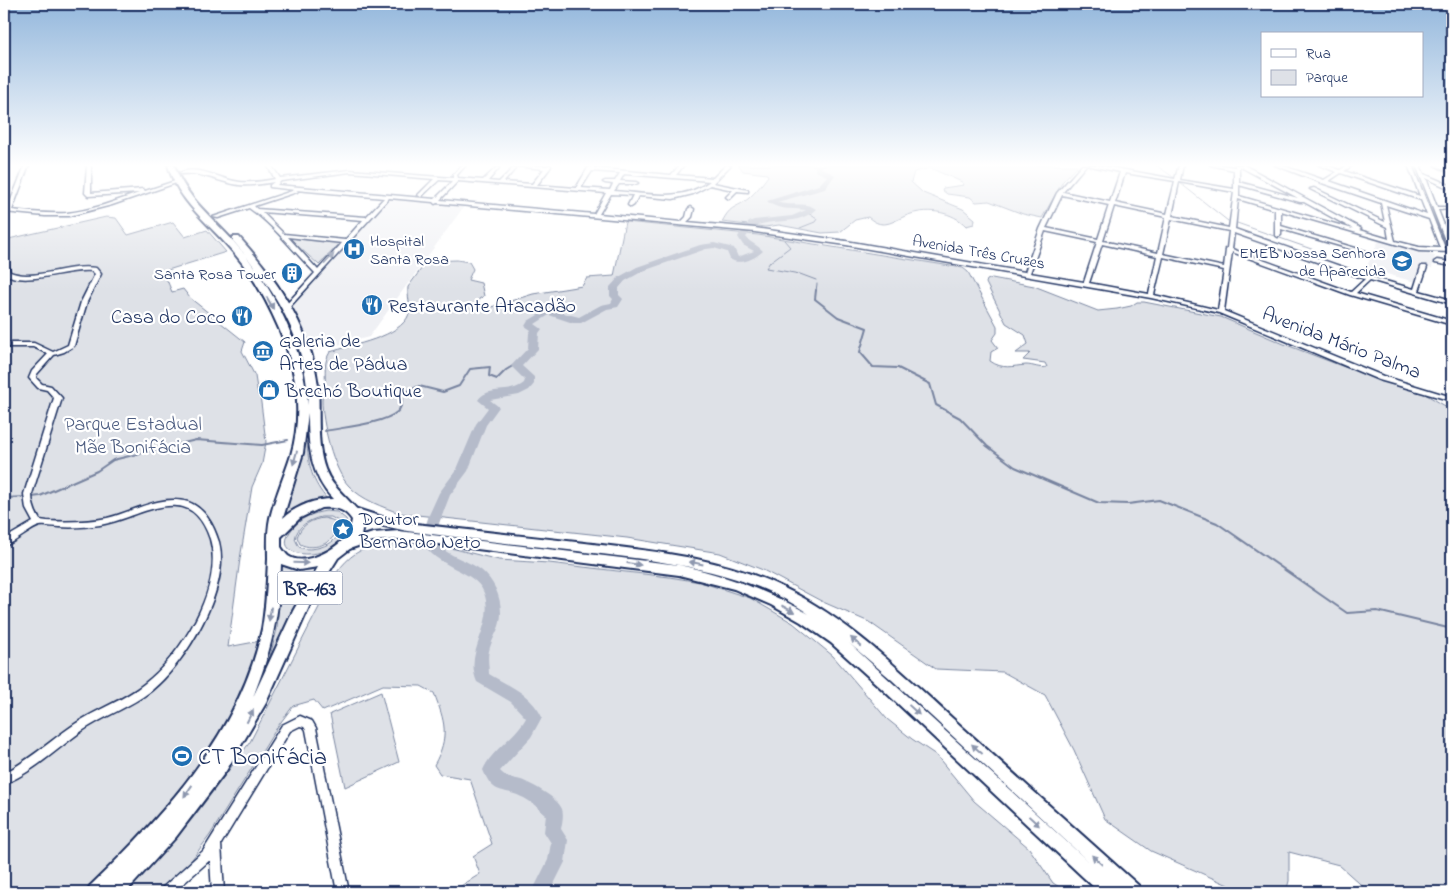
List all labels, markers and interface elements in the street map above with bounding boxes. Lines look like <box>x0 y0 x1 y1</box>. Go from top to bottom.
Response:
legend <box>1261 32 1424 98</box>
text: Rua <box>1306 43 1331 65</box>
text: Parque <box>1306 67 1348 89</box>
street label: Avenida Três Cruzes <box>910 229 1047 276</box>
place label: Hospital Santa Rosa <box>370 230 449 272</box>
hospital icon: Hospital Santa Rosa <box>342 237 366 261</box>
place label: EMEB Nossa Senhora de Aparecida <box>1239 242 1386 284</box>
school or university icon: EMEB Nossa Senhora de Aparecida <box>1390 249 1414 273</box>
one-way arrow <box>323 254 335 266</box>
building icon: Santa Rosa Tower <box>280 261 304 285</box>
place label: Santa Rosa Tower <box>154 263 276 287</box>
restaurant icon: Restaurante Atacadão <box>360 293 384 317</box>
place label: Restaurante Atacadão <box>388 293 576 322</box>
one-way arrow <box>265 296 274 309</box>
street label: Avenida Mário Palma <box>1257 301 1425 388</box>
place label: Casa do Coco <box>111 304 226 333</box>
restaurant icon: Casa do Coco <box>230 304 254 328</box>
place label: Galeria de Artes de Pádua <box>279 328 408 380</box>
museum icon: Galeria de Artes de Pádua <box>251 339 275 363</box>
shop icon: Brechó Boutique <box>257 378 281 402</box>
place label: Brechó Boutique <box>284 378 422 407</box>
park label: Parque Estadual Mãe Bonifácia <box>64 411 202 463</box>
one-way arrow <box>291 450 299 465</box>
place label: Doutor Bernardo Neto <box>358 506 481 558</box>
place icon: Doutor Bernardo Neto <box>331 517 355 541</box>
one-way arrow <box>688 559 703 567</box>
one-way arrow <box>293 560 309 568</box>
one-way arrow <box>626 560 642 568</box>
road number: BR-163 <box>278 572 342 604</box>
one-way arrow <box>782 604 795 613</box>
one-way arrow <box>266 607 274 623</box>
one-way arrow <box>849 636 862 647</box>
one-way arrow <box>908 704 920 716</box>
one-way arrow <box>247 709 255 723</box>
place label: CT Bonifácia <box>198 741 327 776</box>
sports icon: CT Bonifácia <box>170 744 194 768</box>
one-way arrow <box>971 744 984 755</box>
one-way arrow <box>183 784 193 798</box>
one-way arrow <box>1027 815 1039 827</box>
one-way arrow <box>1090 854 1103 865</box>

